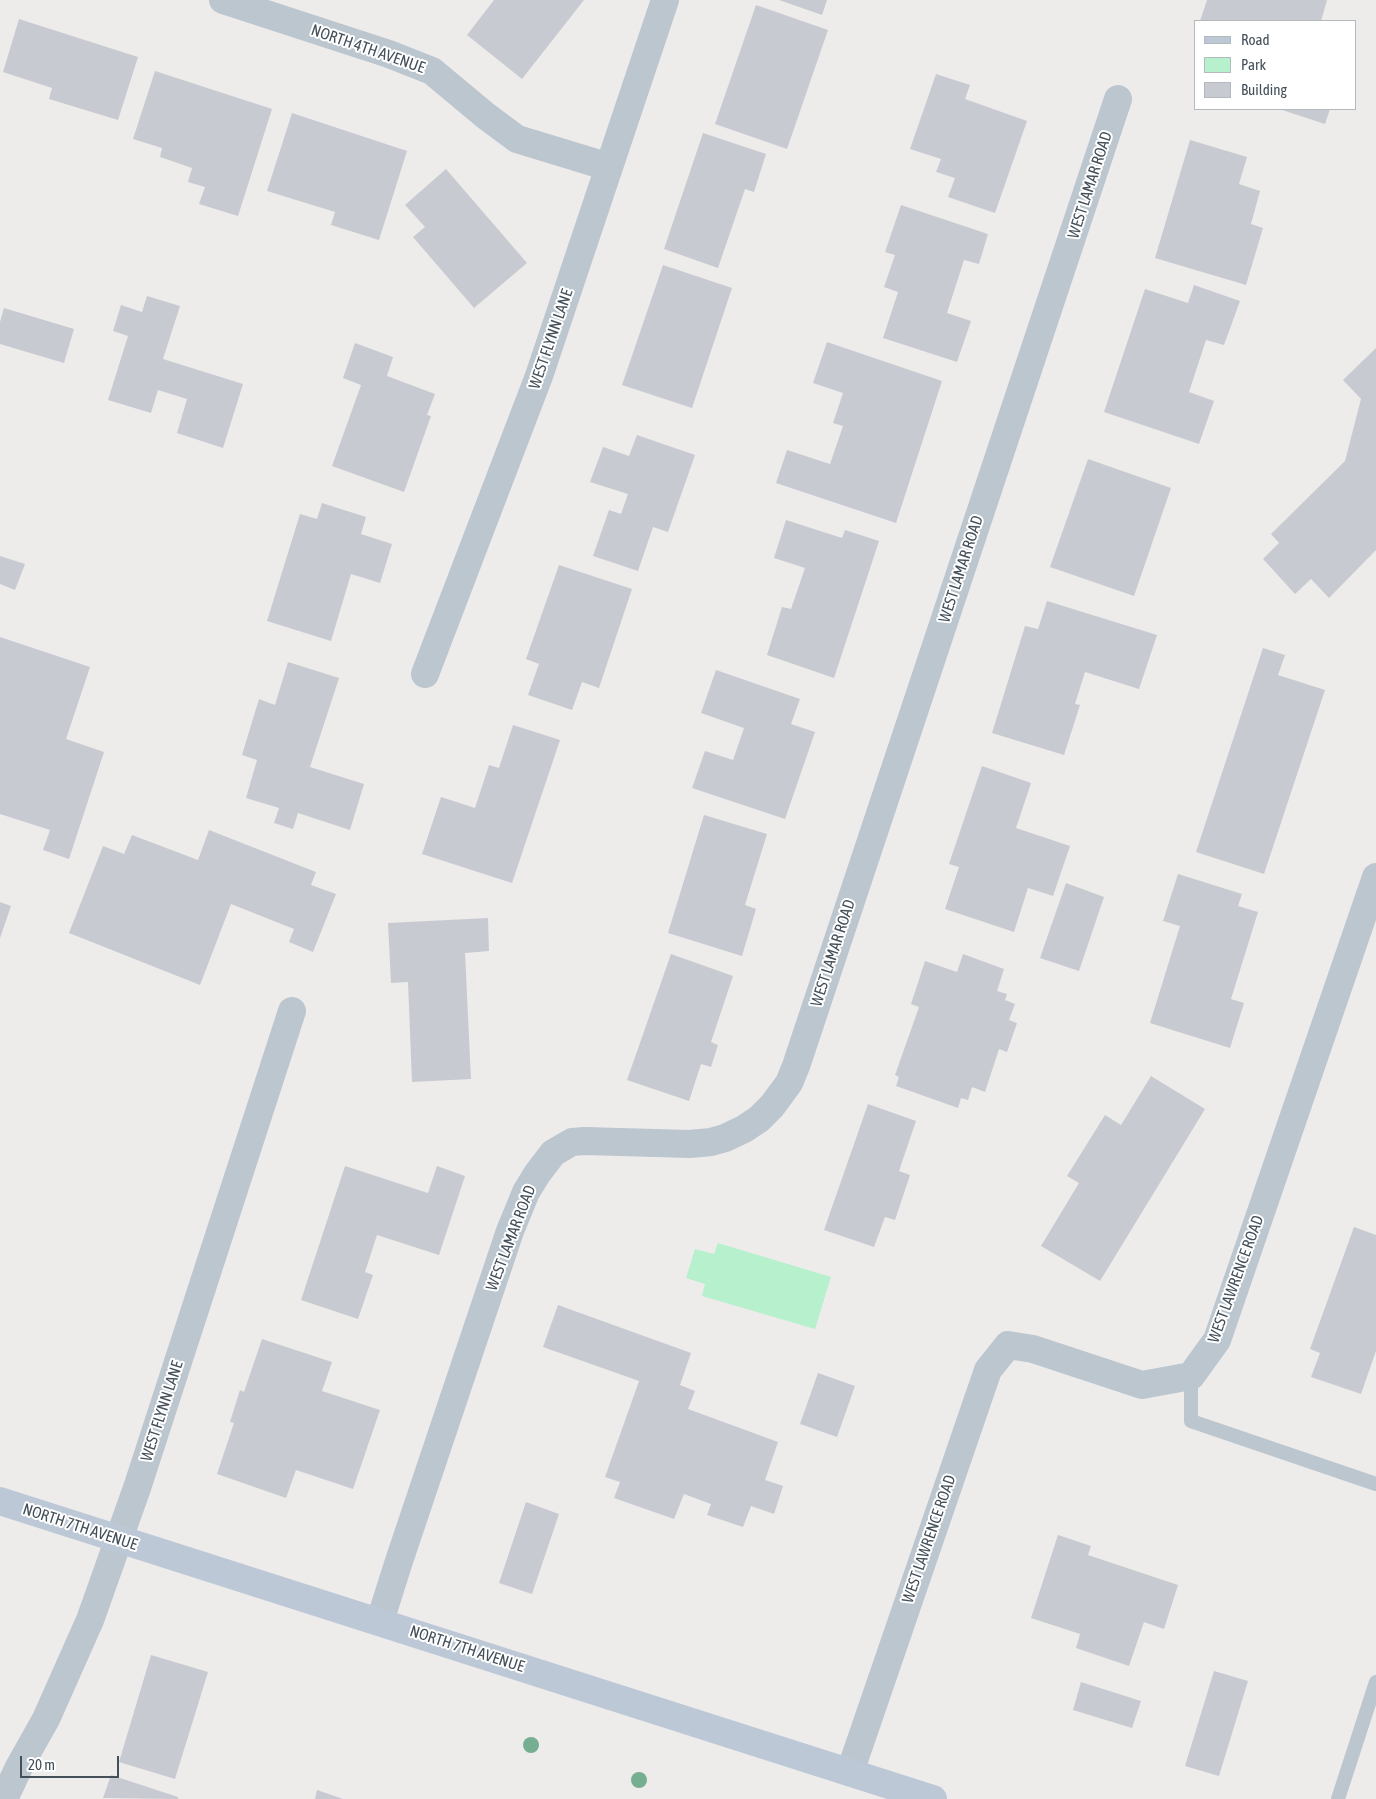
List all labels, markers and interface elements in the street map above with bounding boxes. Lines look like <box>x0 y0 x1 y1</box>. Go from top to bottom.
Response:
legend <box>1194 20 1356 110</box>
street label: NORTH 4TH AVENUE <box>309 21 427 77</box>
text: Road <box>1241 31 1270 48</box>
text: Park <box>1241 56 1266 73</box>
text: Building <box>1241 81 1287 98</box>
street label: WEST LAMAR ROAD <box>1064 129 1116 241</box>
street label: WEST FLYNN LANE <box>525 287 577 391</box>
street label: WEST LAMAR ROAD <box>935 513 987 625</box>
street label: WEST LAMAR ROAD <box>807 897 859 1009</box>
street label: WEST LAMAR ROAD <box>482 1183 540 1293</box>
street label: WEST LAWRENCE ROAD <box>1204 1213 1268 1345</box>
street label: WEST FLYNN LANE <box>137 1358 187 1464</box>
street label: WEST LAWRENCE ROAD <box>898 1472 960 1606</box>
street label: NORTH 7TH AVENUE <box>20 1499 140 1555</box>
street label: NORTH 7TH AVENUE <box>407 1621 527 1677</box>
scale bar <box>22 1746 121 1778</box>
text: 20 m <box>28 1756 55 1773</box>

